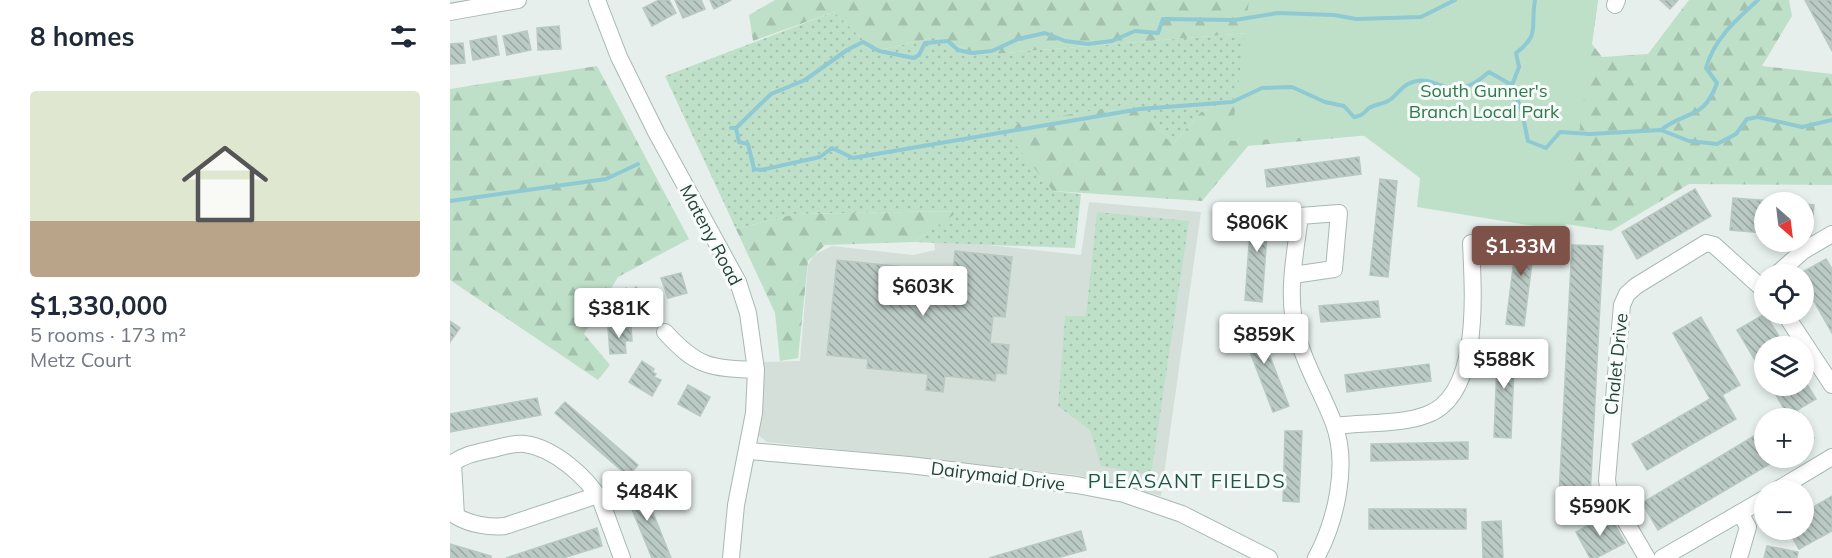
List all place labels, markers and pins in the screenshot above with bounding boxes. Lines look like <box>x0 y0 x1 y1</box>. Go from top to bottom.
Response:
pin: $806K <box>1215 202 1299 253</box>
pin: $1.33M <box>1472 226 1570 277</box>
pin: $603K <box>881 266 965 317</box>
pin: $381K <box>577 288 661 339</box>
pin: $859K <box>1222 314 1306 365</box>
pin: $588K <box>1462 339 1546 390</box>
pin: $484K <box>605 471 689 522</box>
pin: $590K <box>1558 486 1642 537</box>

